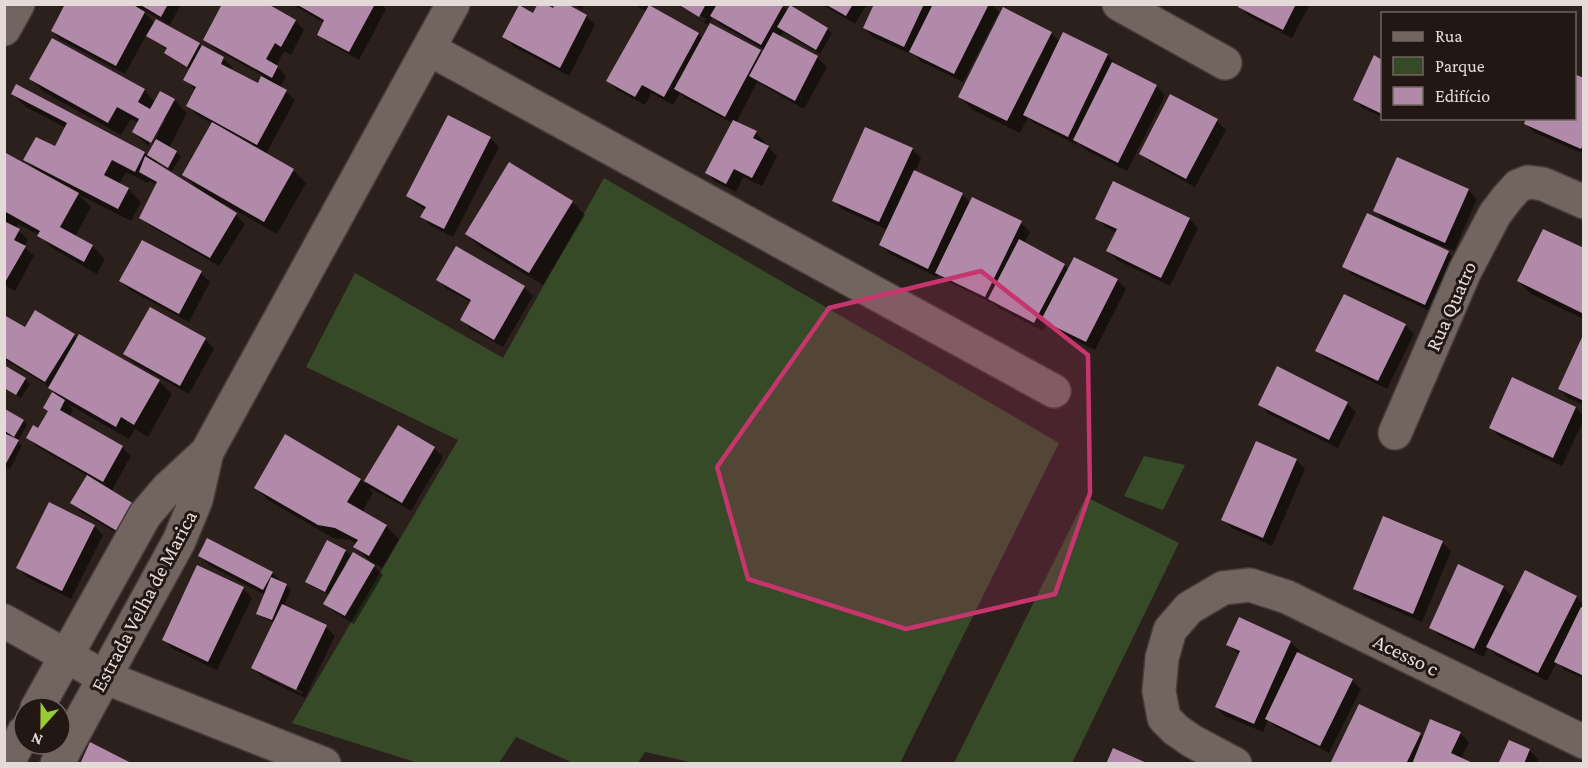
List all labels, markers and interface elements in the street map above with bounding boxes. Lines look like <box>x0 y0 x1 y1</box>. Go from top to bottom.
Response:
legend <box>1381 12 1576 120</box>
text: Rua <box>1435 26 1463 46</box>
text: Parque <box>1435 56 1485 76</box>
text: Edifício <box>1435 86 1490 106</box>
street label: Rua Quatro <box>1421 258 1481 354</box>
street label: Estrada Velha de Marica <box>86 506 202 696</box>
street label: Acesso c <box>1370 629 1443 681</box>
north arrow <box>12 696 72 756</box>
text: N <box>29 730 45 749</box>

